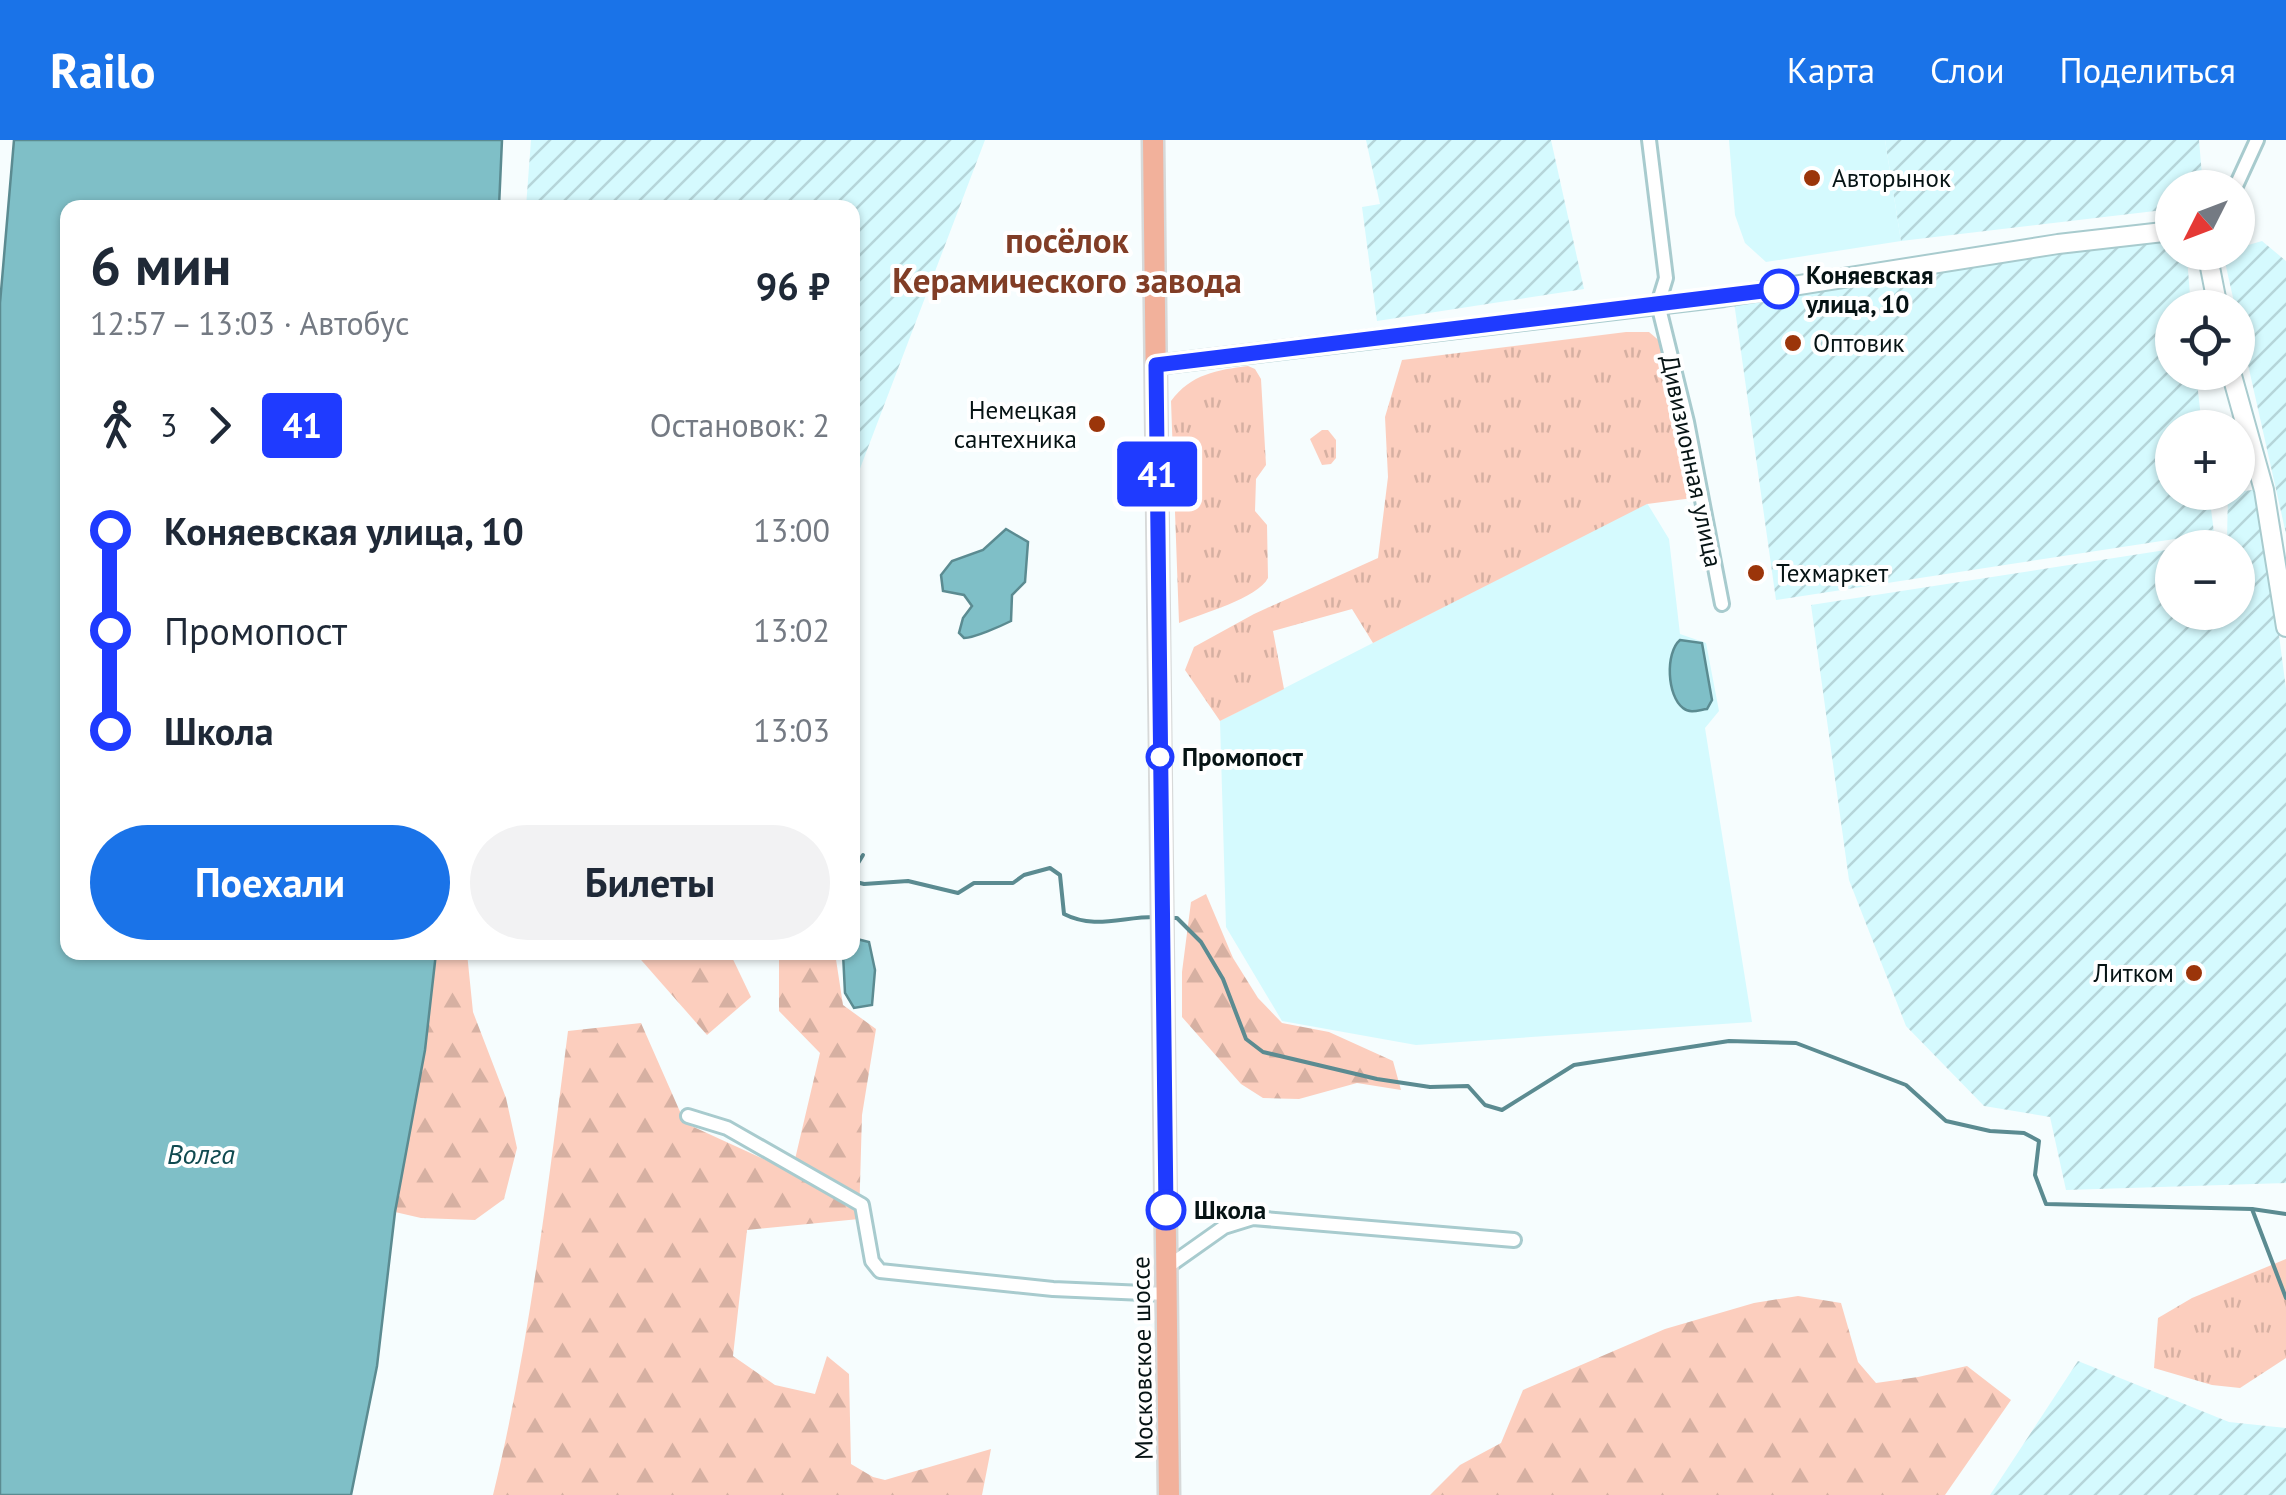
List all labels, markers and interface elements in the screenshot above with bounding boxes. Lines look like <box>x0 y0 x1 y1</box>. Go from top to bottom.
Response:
text: Railo <box>50 39 156 101</box>
text: Карта <box>1787 47 1875 93</box>
text: Слои <box>1930 47 2005 93</box>
text: Поделиться <box>2060 47 2236 93</box>
place label: Авторынок <box>1832 162 1951 194</box>
marker: Авторынок <box>1801 167 1823 189</box>
north arrow <box>2155 170 2255 270</box>
map controls <box>2155 170 2255 630</box>
district label: посёлок Керамического завода <box>892 217 1242 303</box>
text: 6 мин <box>90 229 231 300</box>
place label: Коняевская улица, 10 <box>1805 259 1933 320</box>
text: 96 ₽ <box>756 261 830 310</box>
marker: Коняевская улица, 10 <box>1760 270 1798 308</box>
button: locate <box>2155 290 2255 390</box>
text: 12:57 – 13:03 · Автобус <box>90 302 410 344</box>
place label: Оптовик <box>1813 327 1905 359</box>
marker: Оптовик <box>1782 332 1804 354</box>
street label: Дивизионная улица <box>1654 352 1730 570</box>
place label: Немецкая сантехника <box>954 394 1077 455</box>
icon: walk <box>90 398 145 453</box>
icon: forward <box>192 398 247 453</box>
text: 41 <box>282 402 322 448</box>
text: 3 <box>160 404 177 446</box>
text: Остановок: 2 <box>650 404 830 446</box>
button: + <box>2155 410 2255 510</box>
marker: Немецкая сантехника <box>1086 413 1108 435</box>
line badge: 41 <box>1112 442 1202 506</box>
text: 41 <box>1137 451 1177 497</box>
text: Коняевская улица, 10 <box>164 506 524 555</box>
text: 13:00 <box>753 509 830 551</box>
button: − <box>2155 530 2255 630</box>
place label: Техмаркет <box>1776 557 1888 589</box>
marker: Техмаркет <box>1745 562 1767 584</box>
text: Промопост <box>164 606 347 655</box>
text: 13:02 <box>753 609 830 651</box>
text: Школа <box>164 706 274 755</box>
text: 13:03 <box>753 709 830 751</box>
place label: Промопост <box>1182 741 1303 773</box>
marker: Промопост <box>1147 744 1173 770</box>
button: Поехали <box>90 825 450 940</box>
button: Билеты <box>470 825 830 940</box>
place label: Литком <box>2093 957 2174 989</box>
marker: Литком <box>2183 962 2205 984</box>
water label: Волга <box>167 1135 235 1172</box>
marker: Школа <box>1147 1191 1185 1229</box>
place label: Школа <box>1194 1194 1266 1226</box>
street label: Московское шоссе <box>1124 1256 1160 1460</box>

